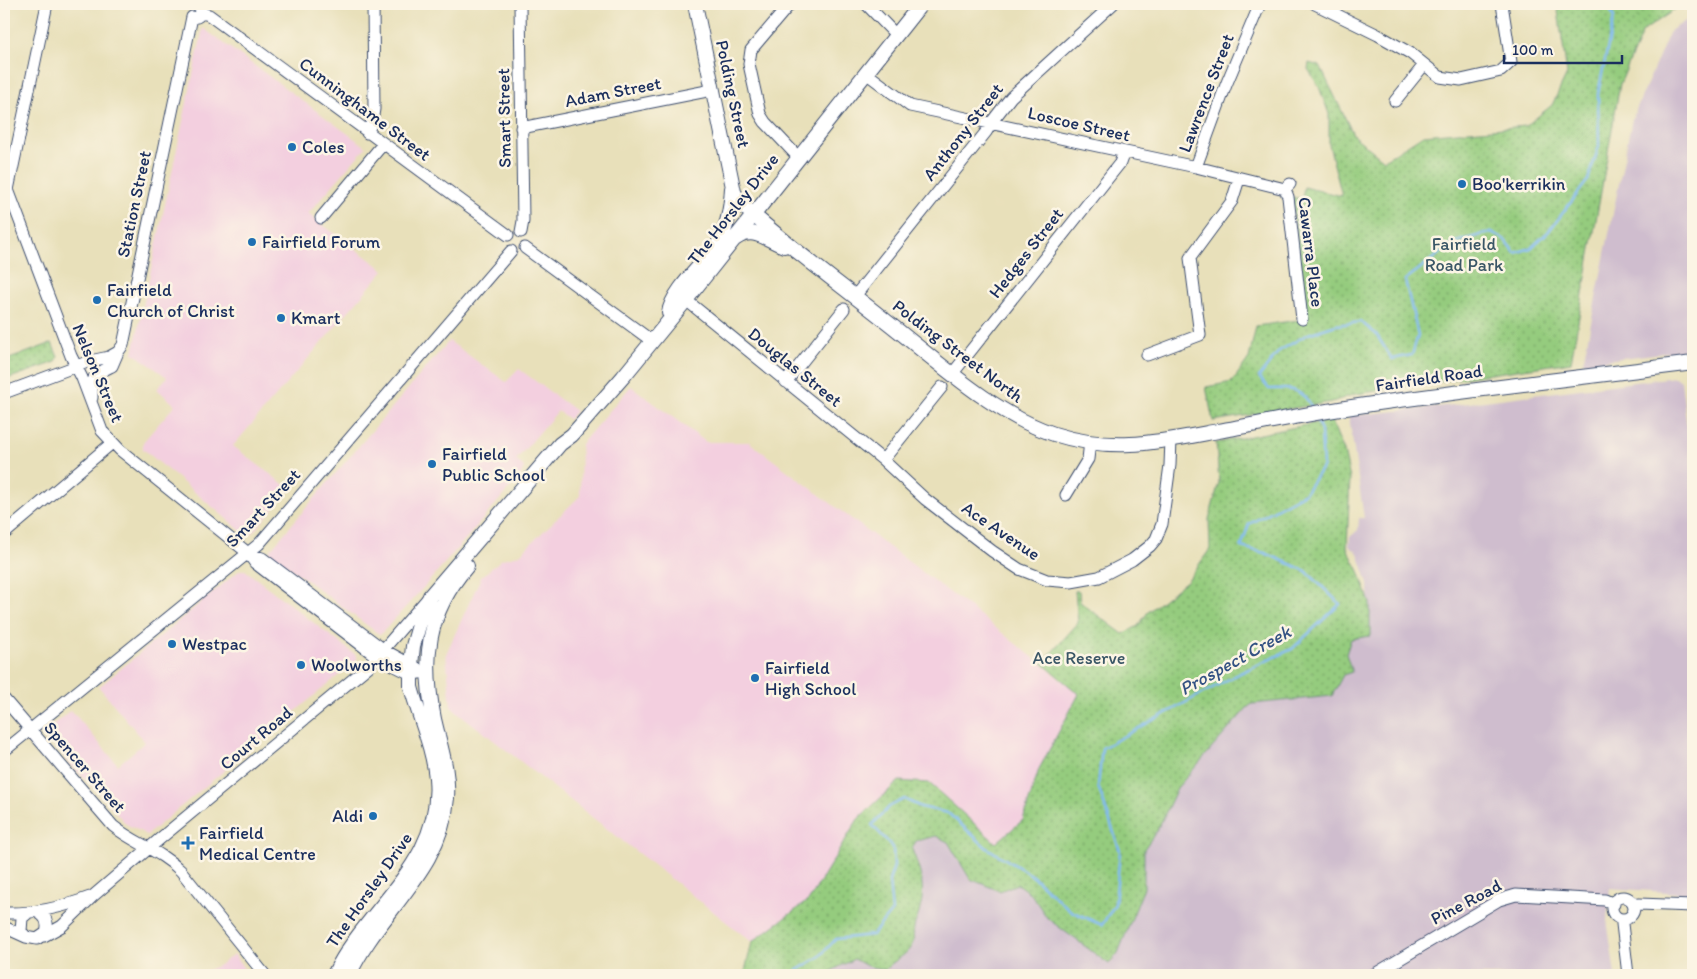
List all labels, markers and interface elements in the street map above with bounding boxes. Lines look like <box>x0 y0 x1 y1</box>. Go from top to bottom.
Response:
street label: Lawrence Street <box>1173 30 1239 155</box>
scale bar <box>1504 32 1622 64</box>
street label: Polding Street <box>711 38 755 150</box>
text: 100 m <box>1512 41 1554 59</box>
street label: Cunninghame Street <box>295 52 435 166</box>
street label: Smart Street <box>492 68 516 168</box>
street label: Adam Street <box>563 72 663 112</box>
street label: Anthony Street <box>918 79 1008 185</box>
street label: Loscoe Street <box>1026 102 1133 147</box>
place label: Coles <box>302 136 344 158</box>
marker: Coles <box>286 141 298 153</box>
street label: Station Street <box>112 148 156 259</box>
street label: The Horsley Drive <box>683 149 783 269</box>
place label: Boo'kerrikin <box>1472 173 1566 195</box>
marker: Boo'kerrikin <box>1456 178 1468 190</box>
street label: Cawarra Place <box>1293 196 1329 308</box>
street label: Hedges Street <box>984 203 1068 303</box>
place label: Fairfield Forum <box>262 231 381 253</box>
park label: Fairfield Road Park <box>1425 233 1504 276</box>
marker: Fairfield Forum <box>246 236 258 248</box>
place label: Fairfield Church of Christ <box>107 279 235 322</box>
marker: Fairfield Church of Christ <box>91 294 103 306</box>
street label: Polding Street North <box>888 295 1028 408</box>
place label: Kmart <box>291 307 341 329</box>
marker: Kmart <box>275 312 287 324</box>
street label: Nelson Street <box>67 320 129 426</box>
street label: Douglas Street <box>744 322 847 412</box>
street label: Fairfield Road <box>1374 360 1484 396</box>
place label: Fairfield Public School <box>442 443 545 486</box>
marker: Fairfield Public School <box>426 458 438 470</box>
street label: Smart Street <box>221 464 305 552</box>
street label: Ace Avenue <box>958 497 1044 565</box>
water label: Prospect Creek <box>1175 619 1296 700</box>
place label: Westpac <box>182 633 247 655</box>
marker: Westpac <box>166 638 178 650</box>
park label: Ace Reserve <box>1033 647 1125 669</box>
place label: Woolworths <box>311 654 402 676</box>
place label: Fairfield High School <box>765 657 856 700</box>
marker: Woolworths <box>295 659 307 671</box>
marker: Fairfield High School <box>749 672 761 684</box>
street label: Court Road <box>215 701 297 775</box>
street label: Spencer Street <box>39 717 131 817</box>
place label: Aldi <box>332 805 363 827</box>
marker: Aldi <box>367 810 379 822</box>
place label: Fairfield Medical Centre <box>199 822 316 865</box>
street label: The Horsley Drive <box>321 828 417 952</box>
marker: Fairfield Medical Centre <box>181 836 195 850</box>
street label: Pine Road <box>1427 874 1505 930</box>

